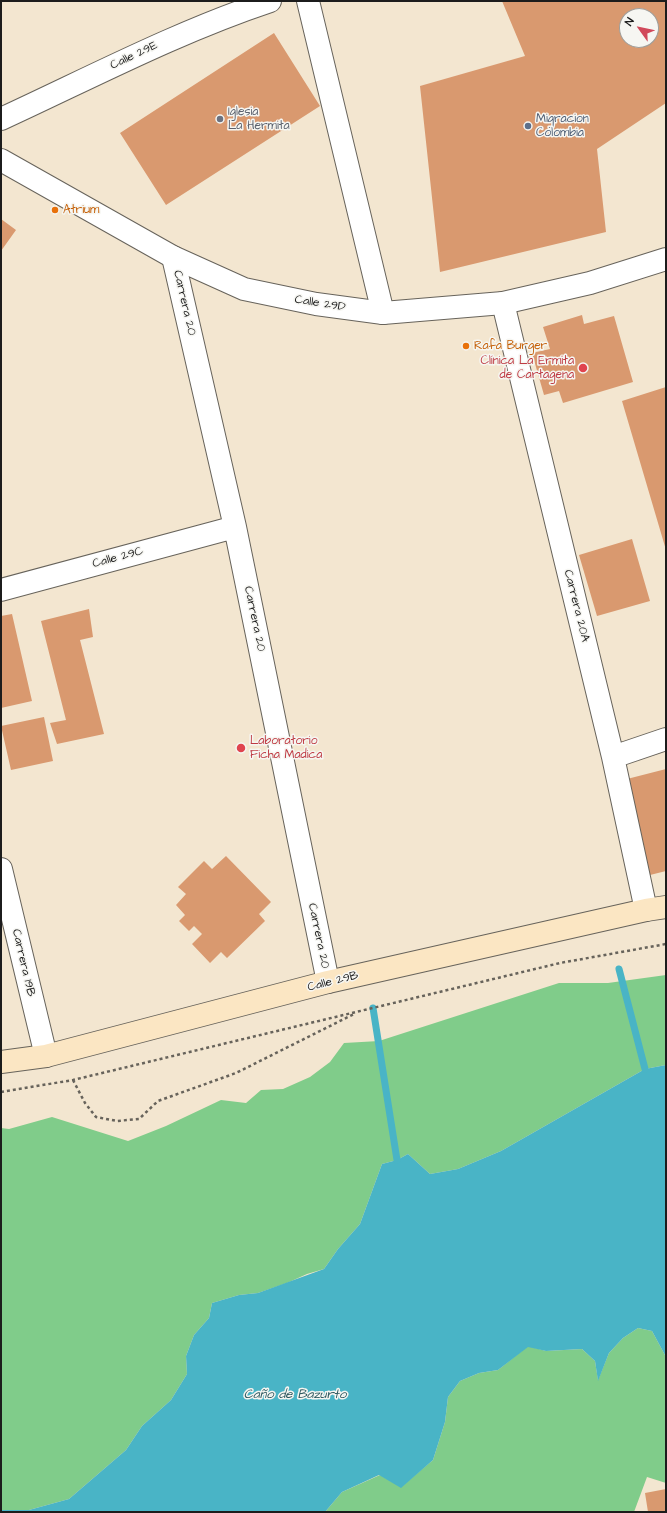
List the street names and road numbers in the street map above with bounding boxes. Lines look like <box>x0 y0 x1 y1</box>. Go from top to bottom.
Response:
street label: Calle 29E <box>108 39 160 73</box>
street label: Carrera 20 <box>170 269 198 337</box>
street label: Calle 29D <box>294 293 346 315</box>
street label: Calle 29C <box>91 544 145 572</box>
street label: Carrera 20A <box>560 568 592 644</box>
street label: Carrera 20 <box>240 585 268 653</box>
street label: Carrera 20 <box>304 902 332 970</box>
street label: Carrera 19B <box>8 928 38 998</box>
street label: Calle 29B <box>306 969 360 995</box>

